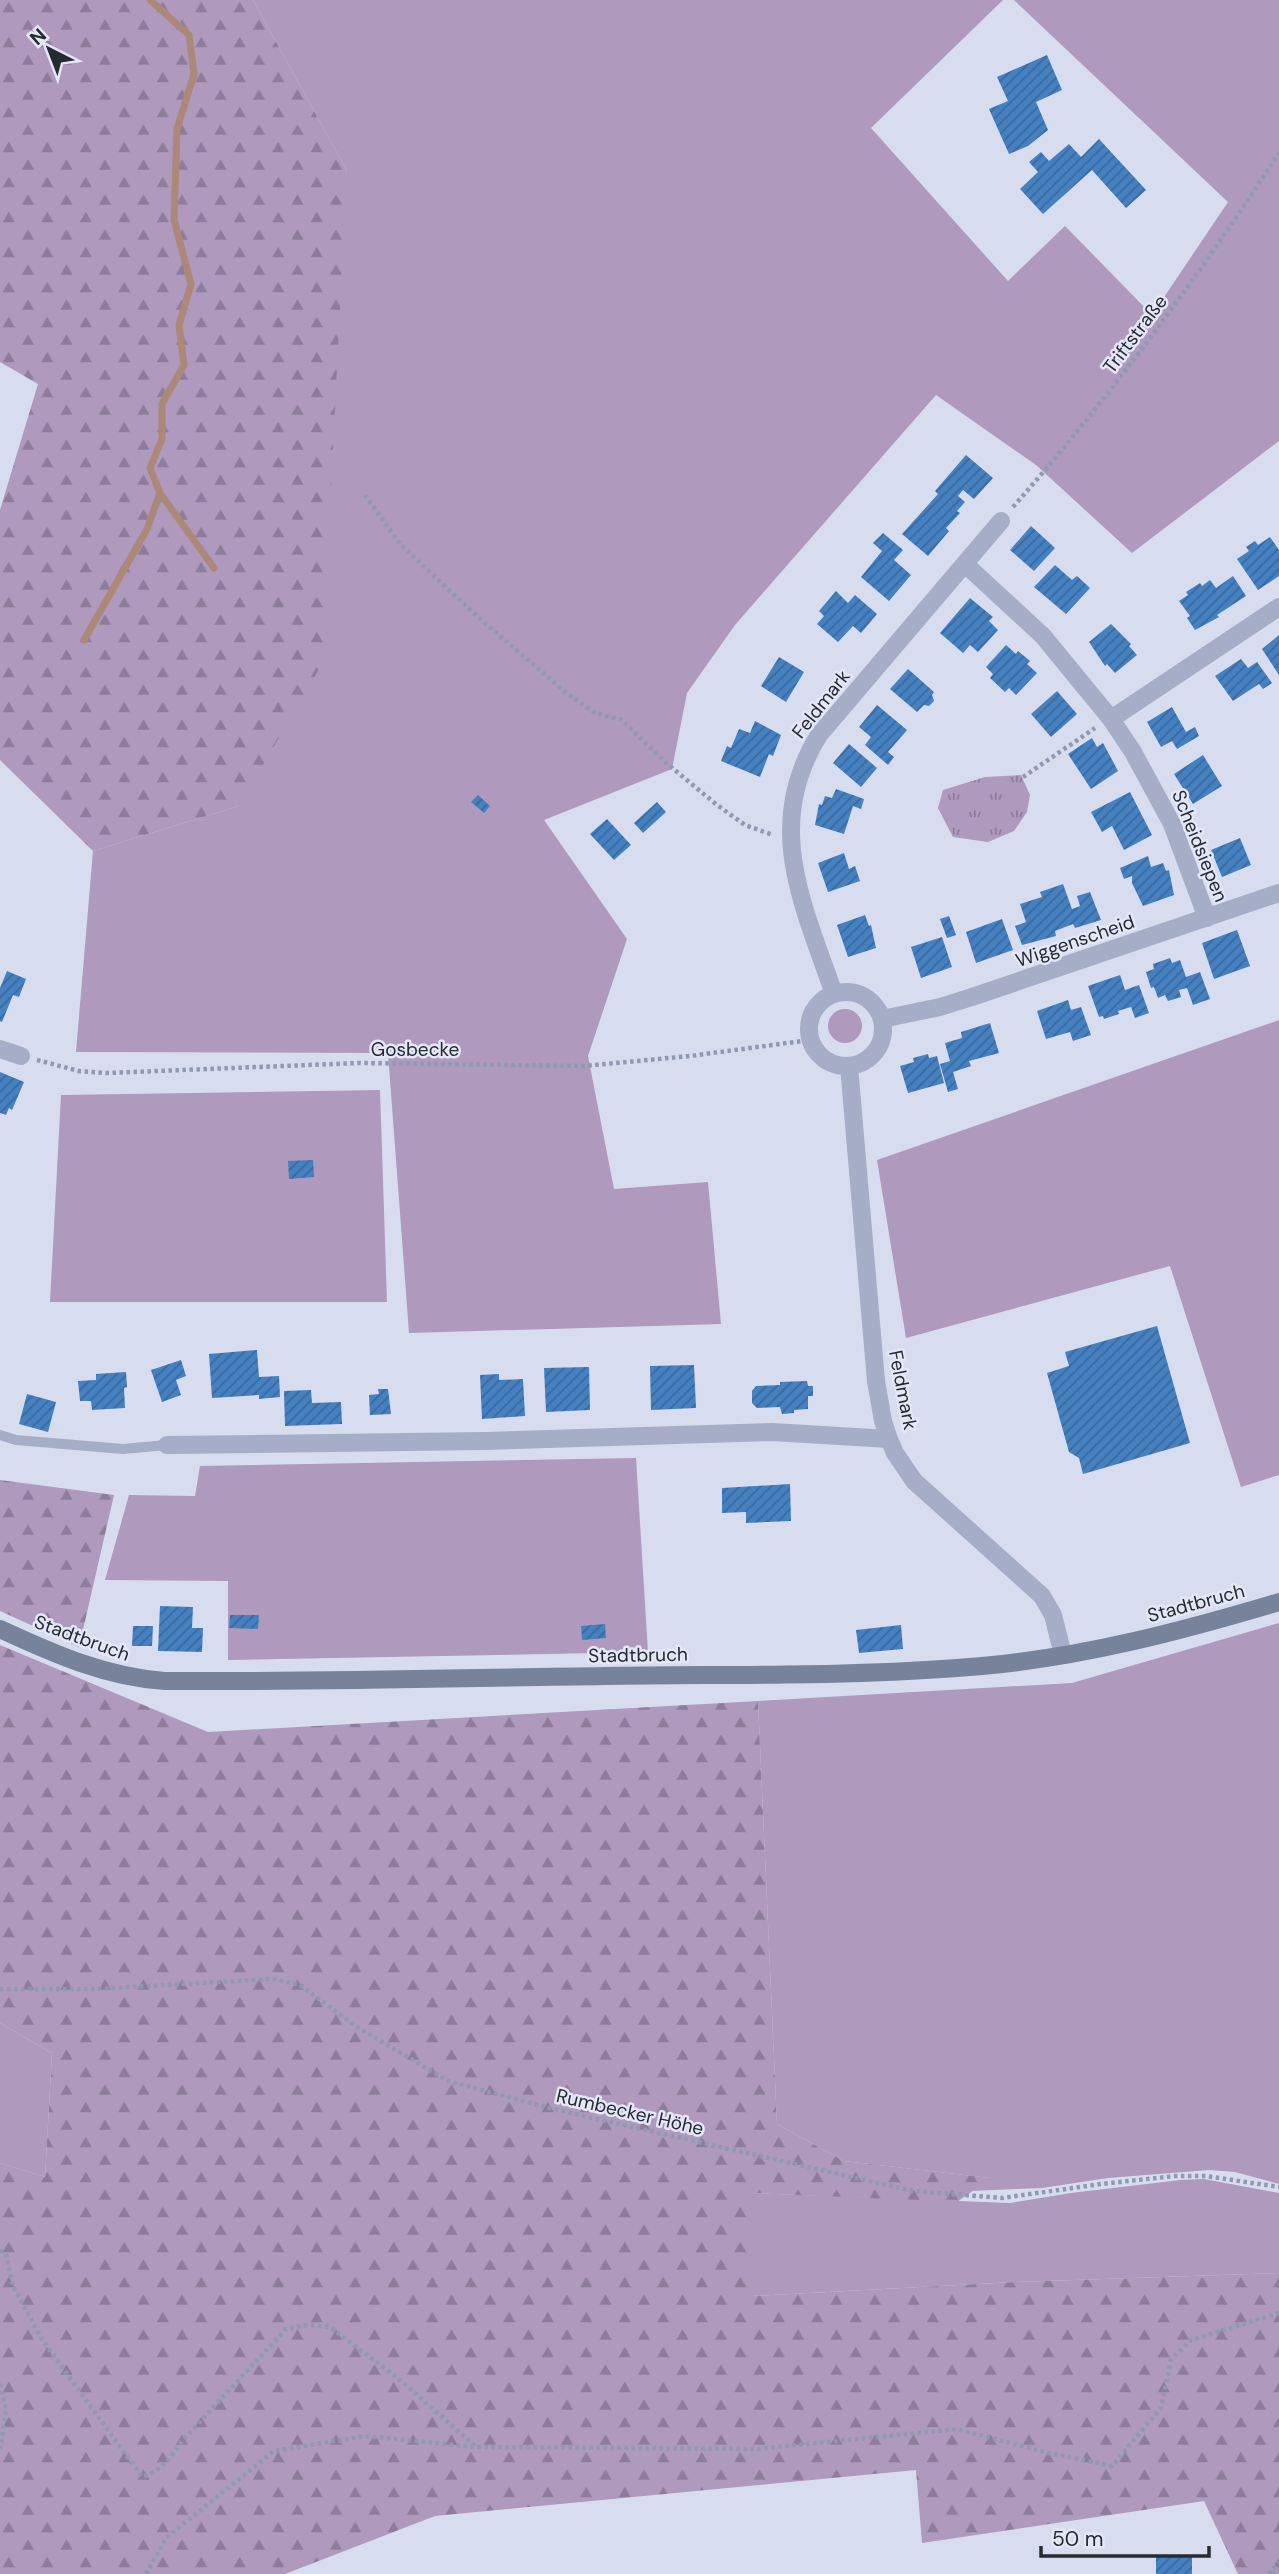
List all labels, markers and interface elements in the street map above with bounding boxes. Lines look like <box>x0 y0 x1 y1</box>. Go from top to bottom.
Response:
north arrow <box>14 14 84 84</box>
text: N <box>24 23 51 51</box>
street label: Triftstraße <box>1097 290 1173 378</box>
street label: Feldmark <box>786 664 856 743</box>
street label: Scheidsiepen <box>1166 786 1234 906</box>
street label: Wiggenscheid <box>1012 909 1138 973</box>
street label: Gosbecke <box>371 1037 459 1062</box>
street label: Feldmark <box>883 1348 923 1432</box>
street label: Stadtbruch <box>1145 1578 1247 1628</box>
street label: Stadtbruch <box>31 1609 133 1667</box>
street label: Stadtbruch <box>588 1642 688 1668</box>
street label: Rumbecker Höhe <box>554 2083 706 2141</box>
scale bar <box>1041 2514 1209 2558</box>
text: 50 m <box>1052 2525 1103 2553</box>

